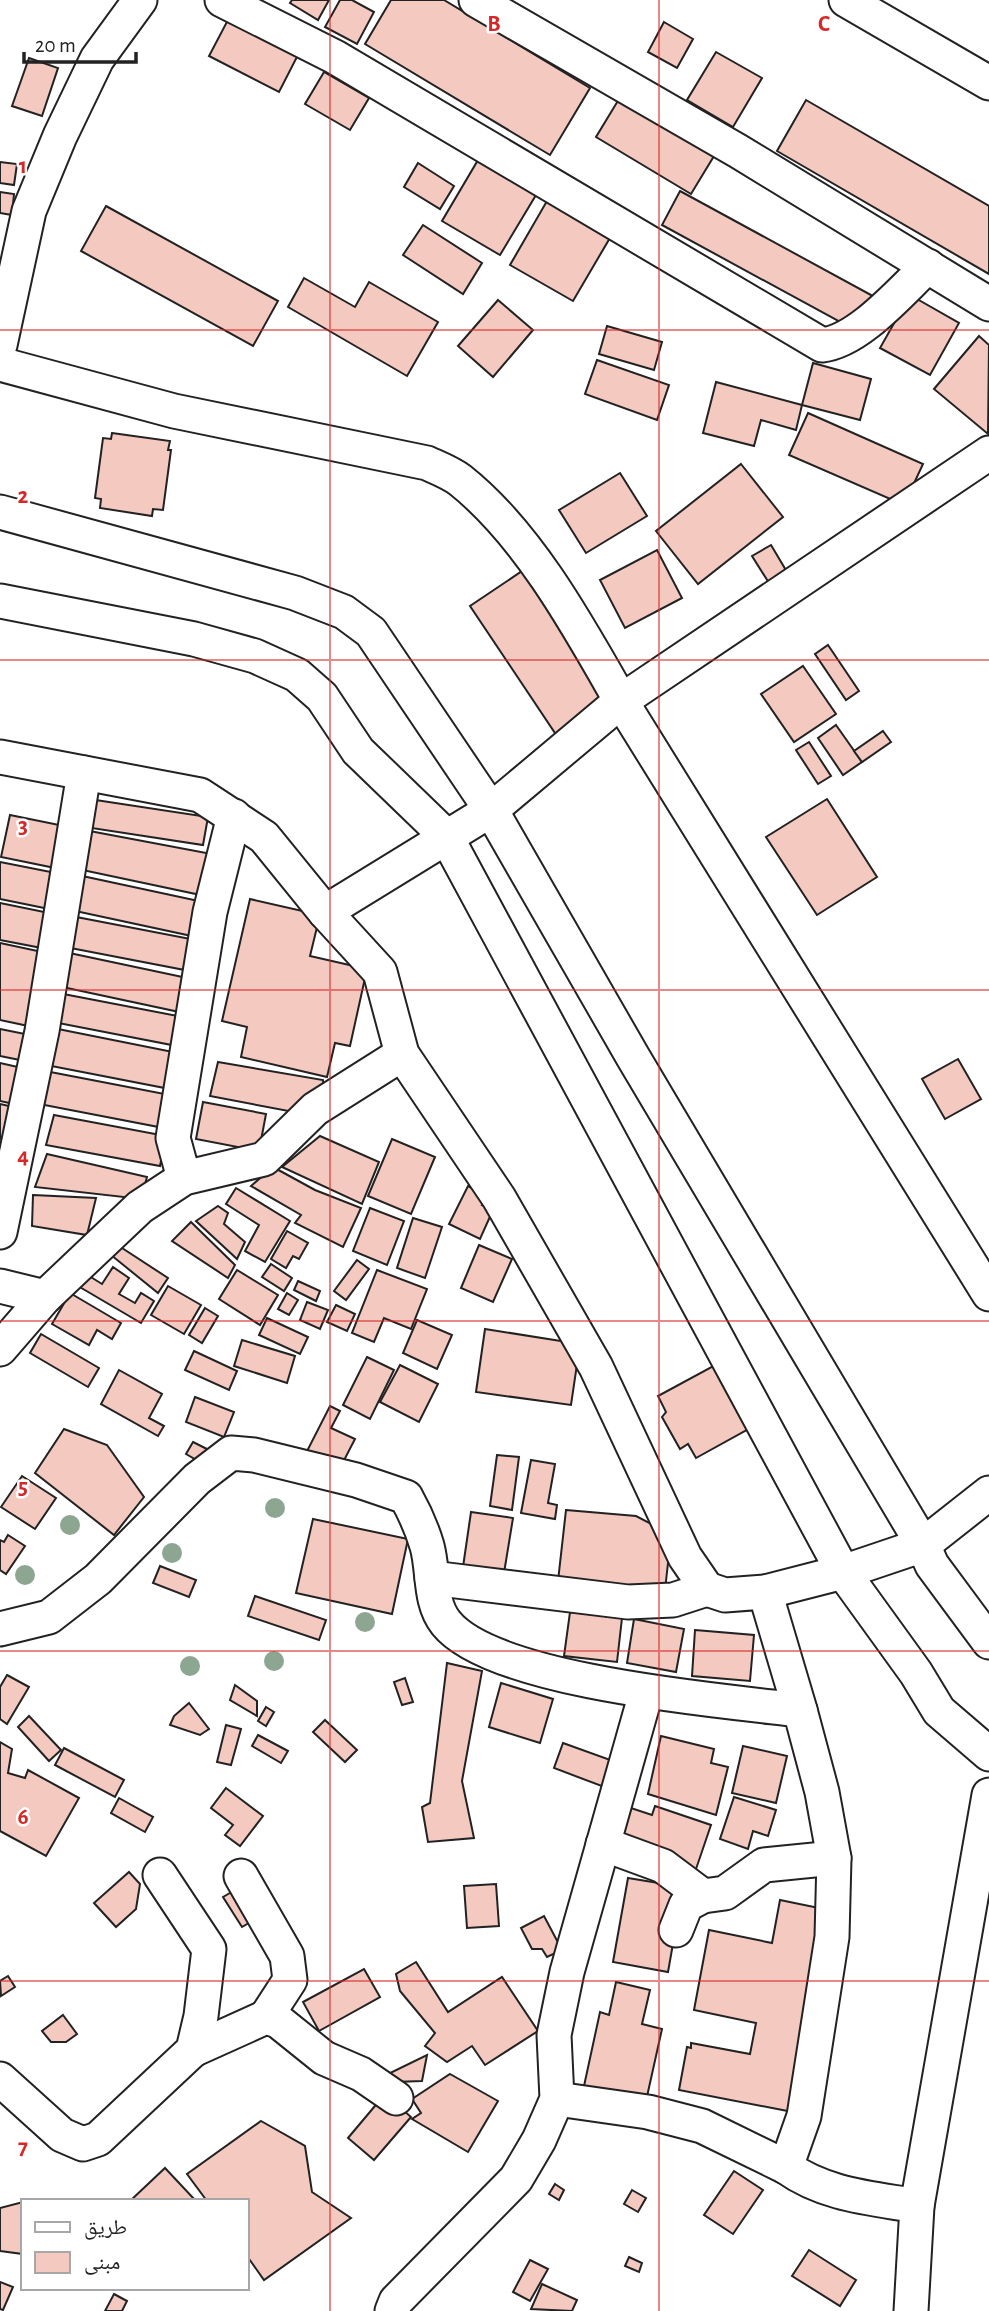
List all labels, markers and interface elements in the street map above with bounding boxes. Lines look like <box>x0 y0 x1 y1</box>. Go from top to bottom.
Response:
text: B <box>487 13 501 36</box>
text: C <box>818 13 830 36</box>
scale bar <box>24 21 136 65</box>
text: 20 m <box>35 35 76 56</box>
text: 1 <box>19 155 27 178</box>
text: 2 <box>18 485 29 508</box>
text: 3 <box>18 815 28 838</box>
text: 4 <box>17 1145 29 1168</box>
text: 5 <box>18 1476 28 1499</box>
text: 6 <box>17 1806 29 1829</box>
text: 7 <box>18 2136 28 2159</box>
legend <box>21 2199 248 2290</box>
text: طريق <box>84 2217 127 2240</box>
text: مبنى <box>84 2252 120 2275</box>

